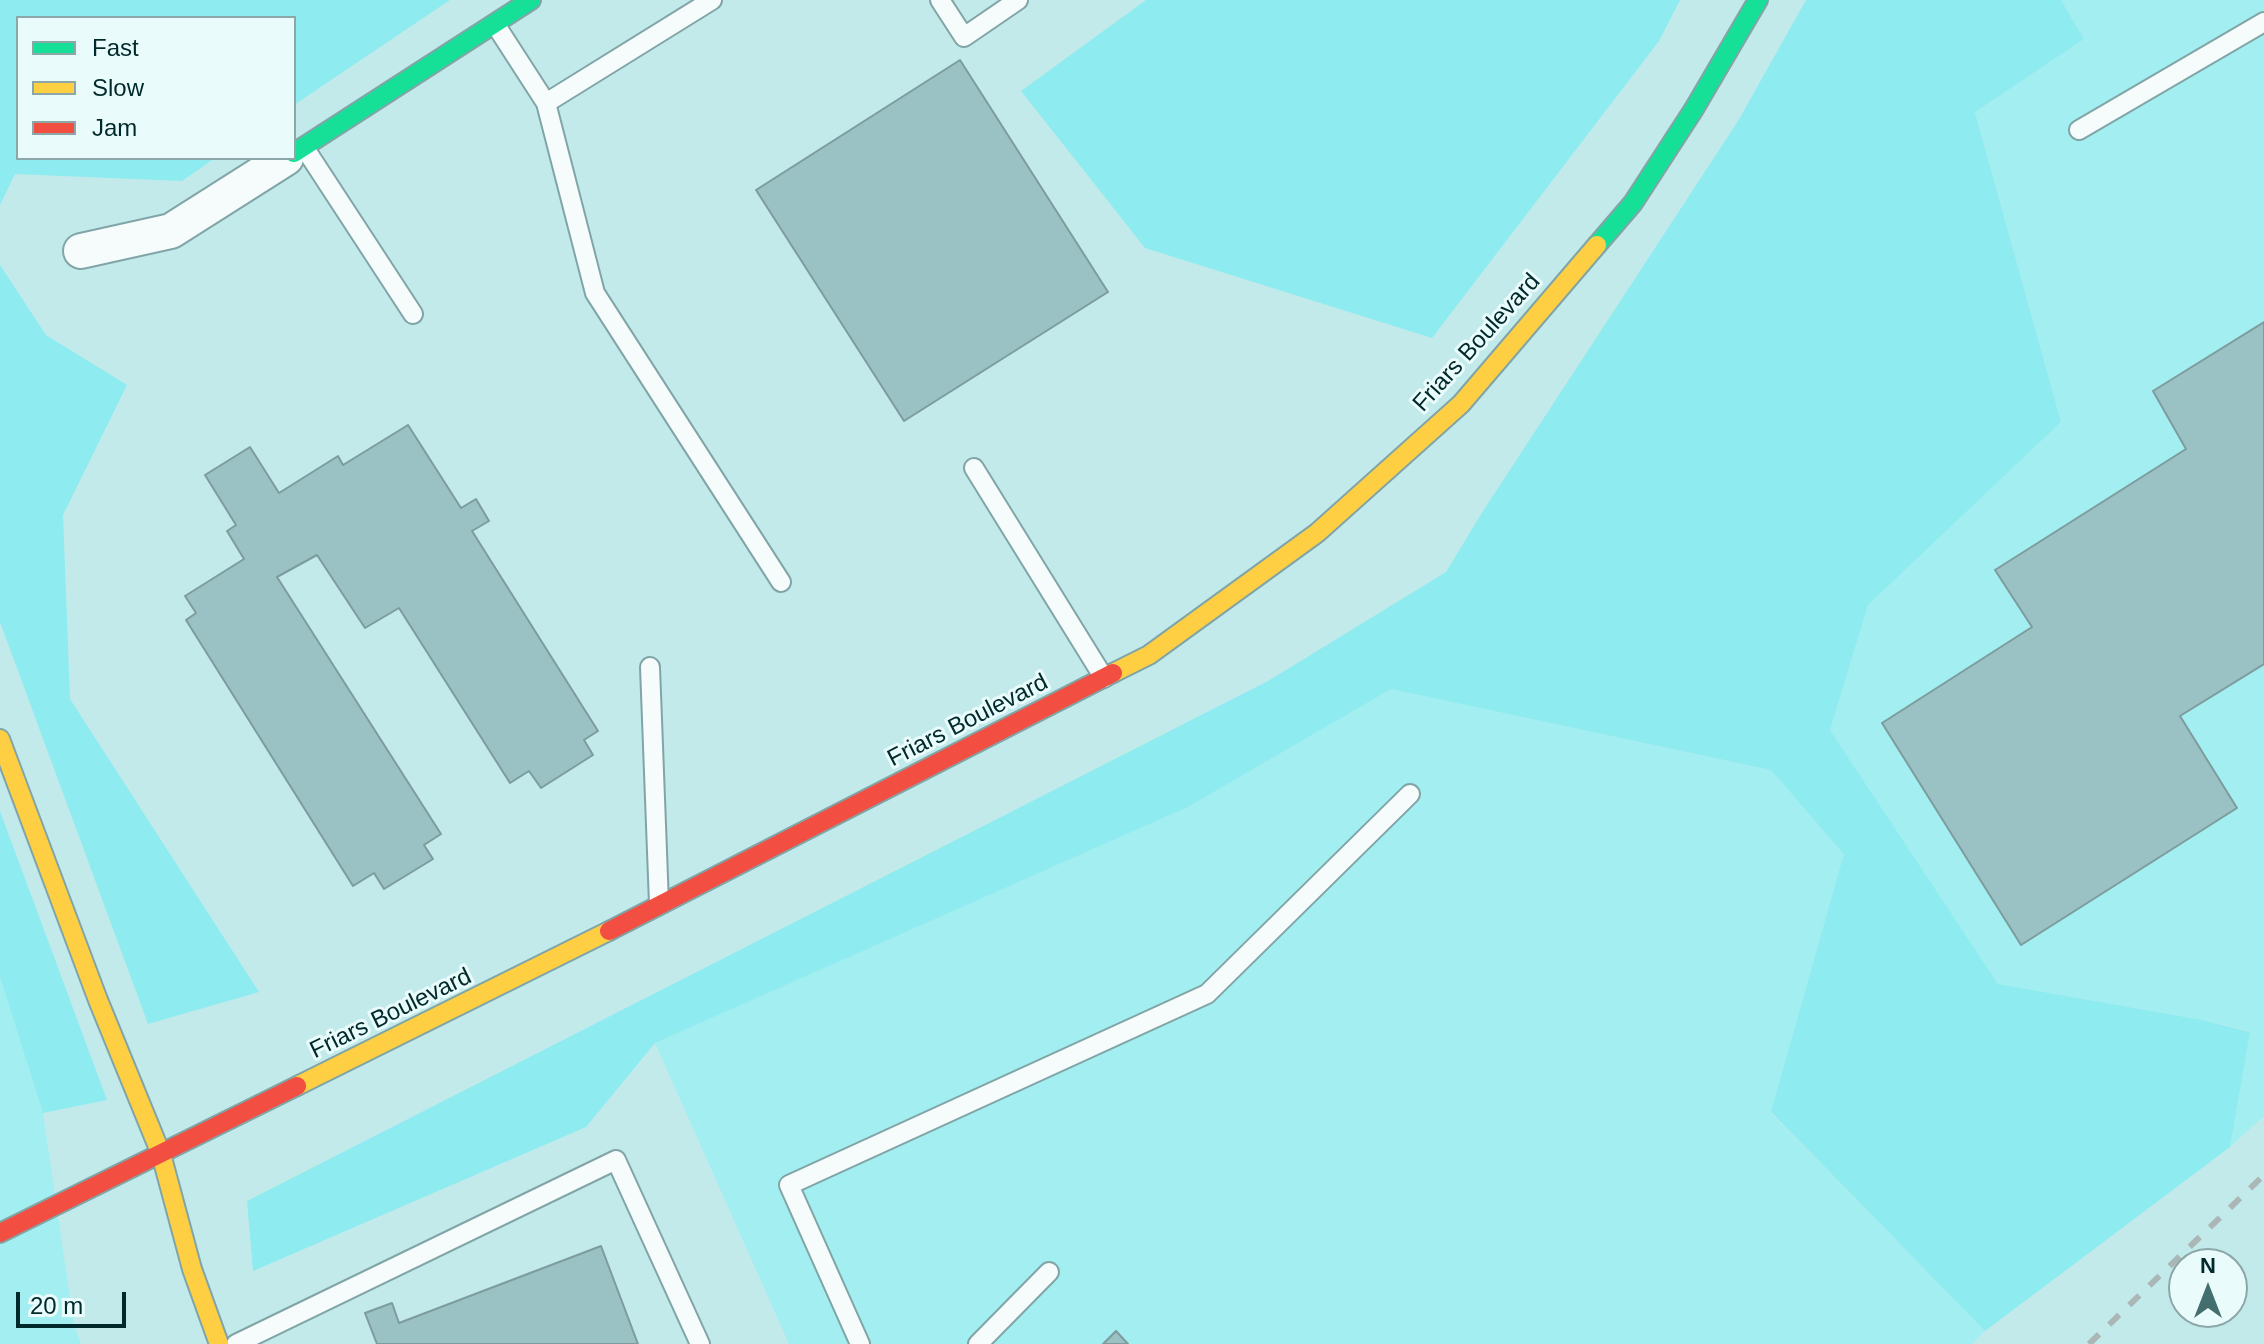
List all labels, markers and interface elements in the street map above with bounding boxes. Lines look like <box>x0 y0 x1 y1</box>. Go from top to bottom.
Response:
legend <box>16 16 296 160</box>
text: Fast <box>92 34 139 61</box>
text: Slow <box>92 74 144 101</box>
text: Jam <box>92 114 137 141</box>
street label: Friars Boulevard <box>1407 268 1547 418</box>
street label: Friars Boulevard <box>883 668 1053 774</box>
street label: Friars Boulevard <box>306 962 476 1066</box>
north arrow <box>2168 1248 2248 1328</box>
text: N <box>2200 1253 2216 1278</box>
scale bar <box>20 1276 130 1326</box>
text: 20 m <box>30 1292 83 1319</box>

